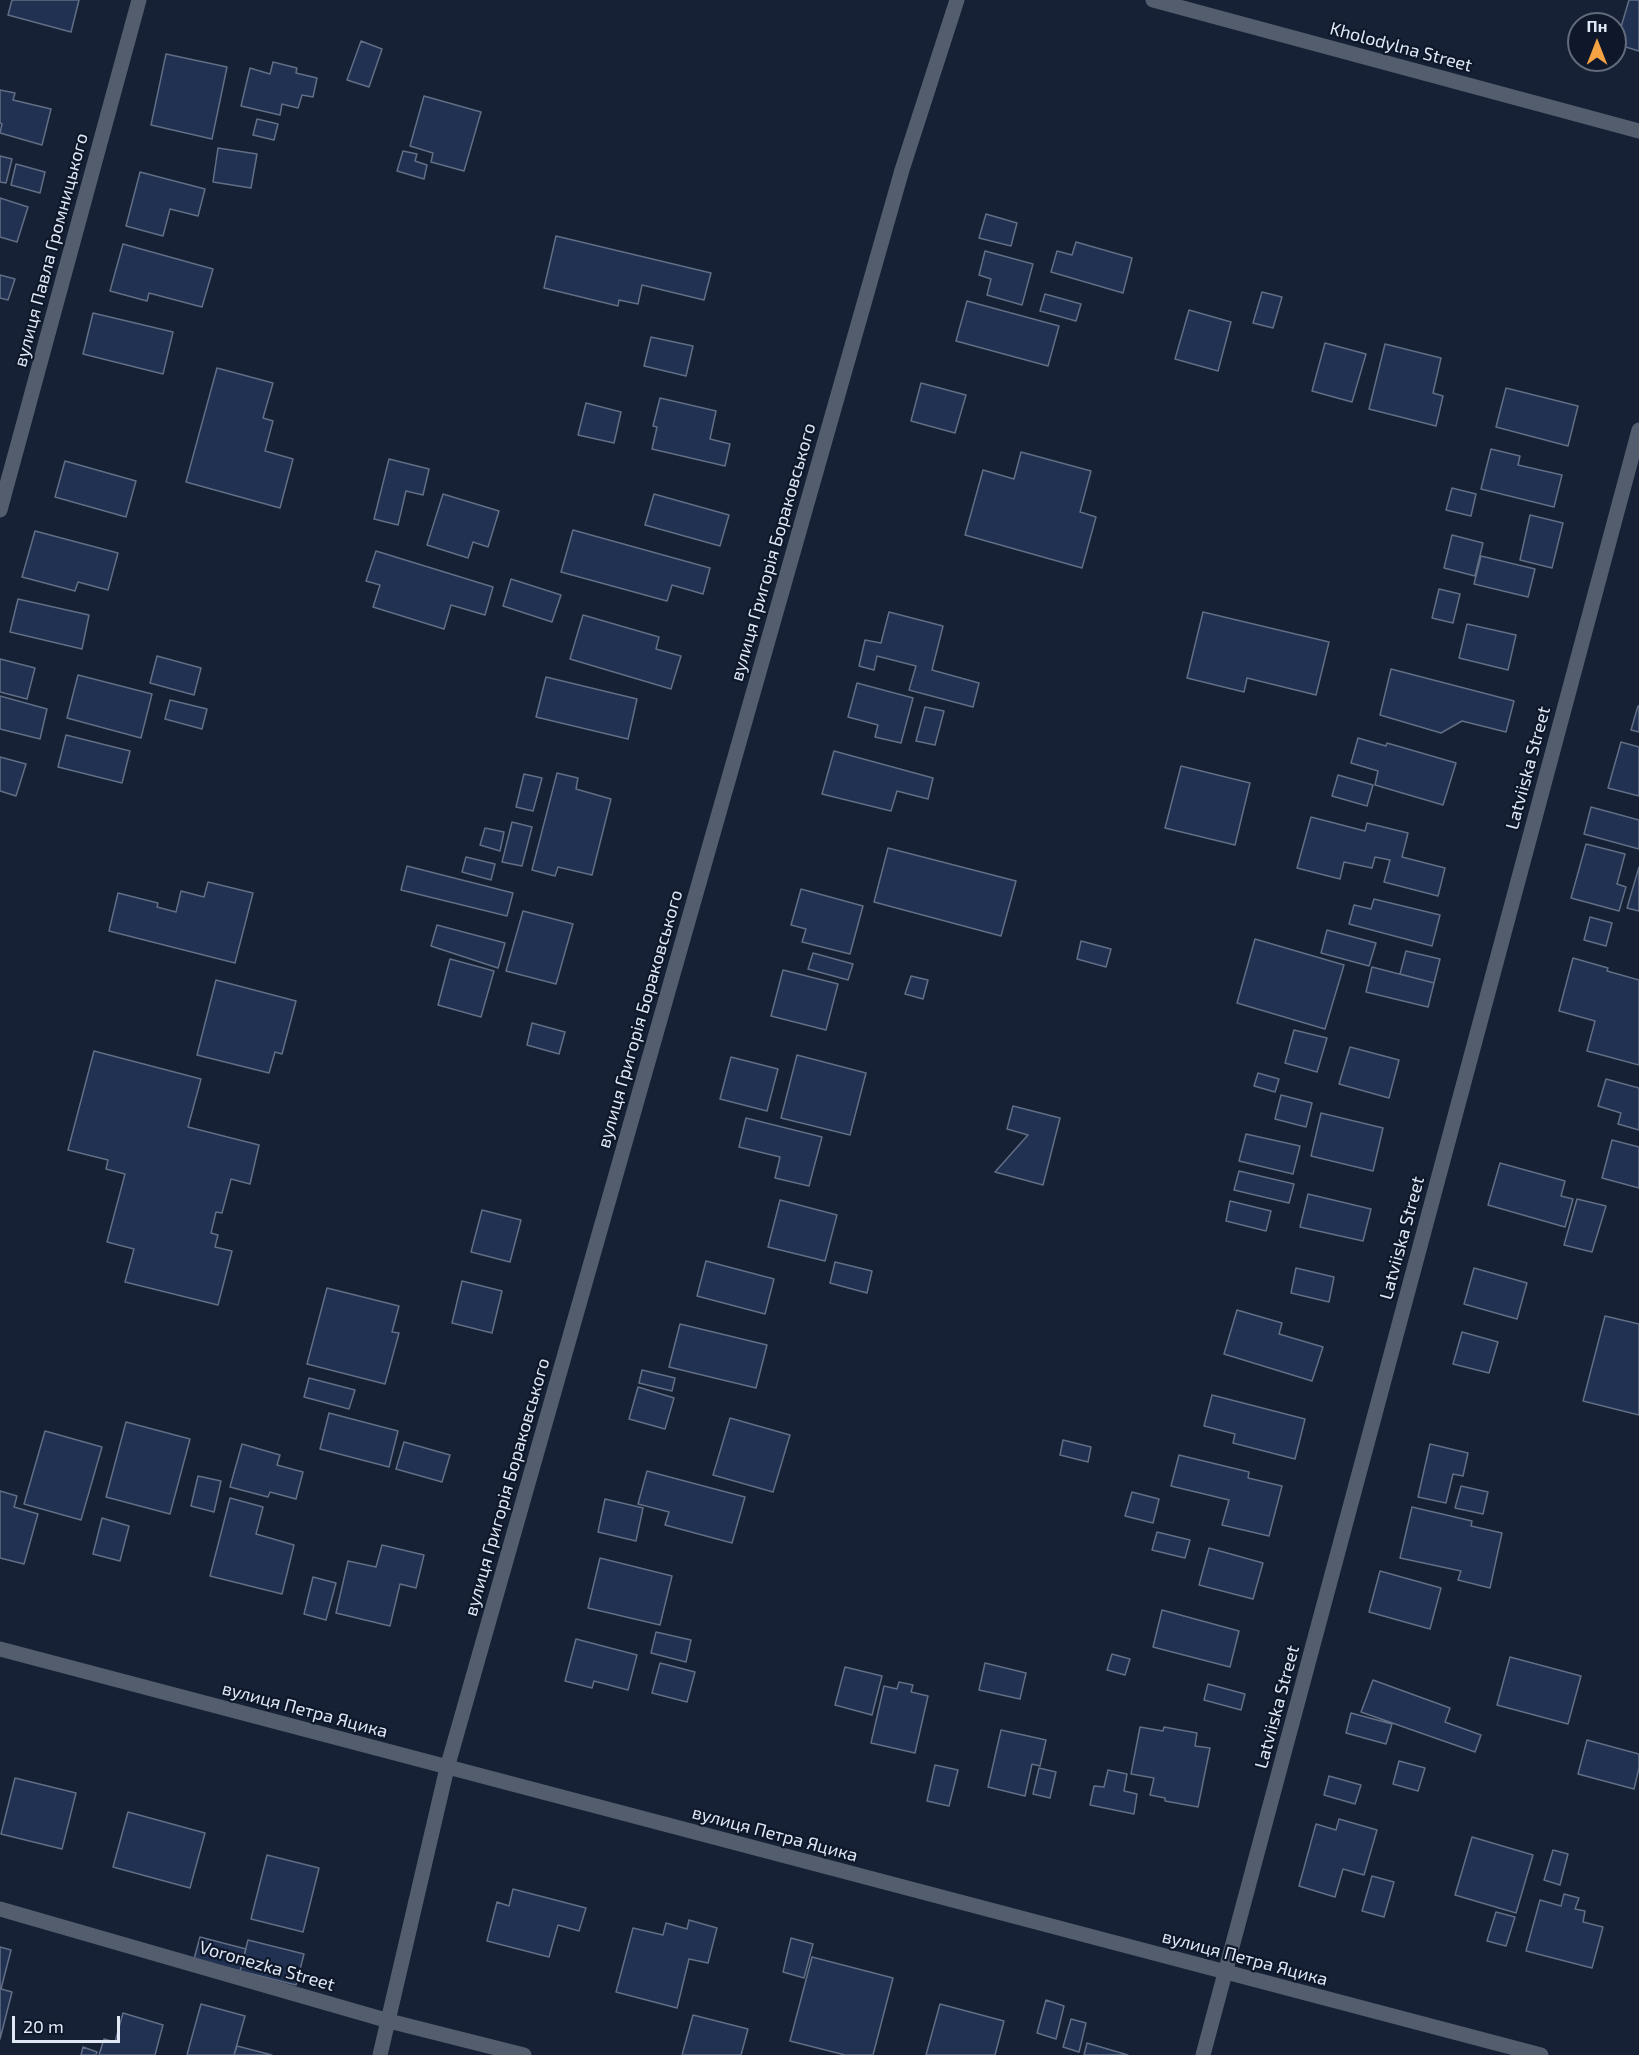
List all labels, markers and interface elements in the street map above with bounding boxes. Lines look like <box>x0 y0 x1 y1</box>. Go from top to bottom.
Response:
north arrow <box>1567 12 1627 72</box>
text: Пн <box>1587 16 1607 35</box>
street label: Kholodylna Street <box>1327 18 1475 76</box>
street label: вулиця Павла Громницького <box>9 131 93 369</box>
street label: вулиця Григорія Бораковського <box>726 420 820 684</box>
street label: Latviiska Street <box>1501 704 1555 832</box>
street label: вулиця Григорія Бораковського <box>593 887 687 1151</box>
street label: Latviiska Street <box>1375 1174 1429 1302</box>
street label: вулиця Григорія Бораковського <box>460 1355 554 1619</box>
street label: Latviiska Street <box>1250 1643 1304 1771</box>
street label: вулиця Петра Яцика <box>220 1677 390 1743</box>
street label: вулиця Петра Яцика <box>690 1801 860 1867</box>
street label: вулиця Петра Яцика <box>1160 1925 1330 1991</box>
street label: Voronezka Street <box>197 1936 337 1996</box>
scale bar <box>15 2004 123 2042</box>
text: 20 m <box>23 2015 64 2037</box>

